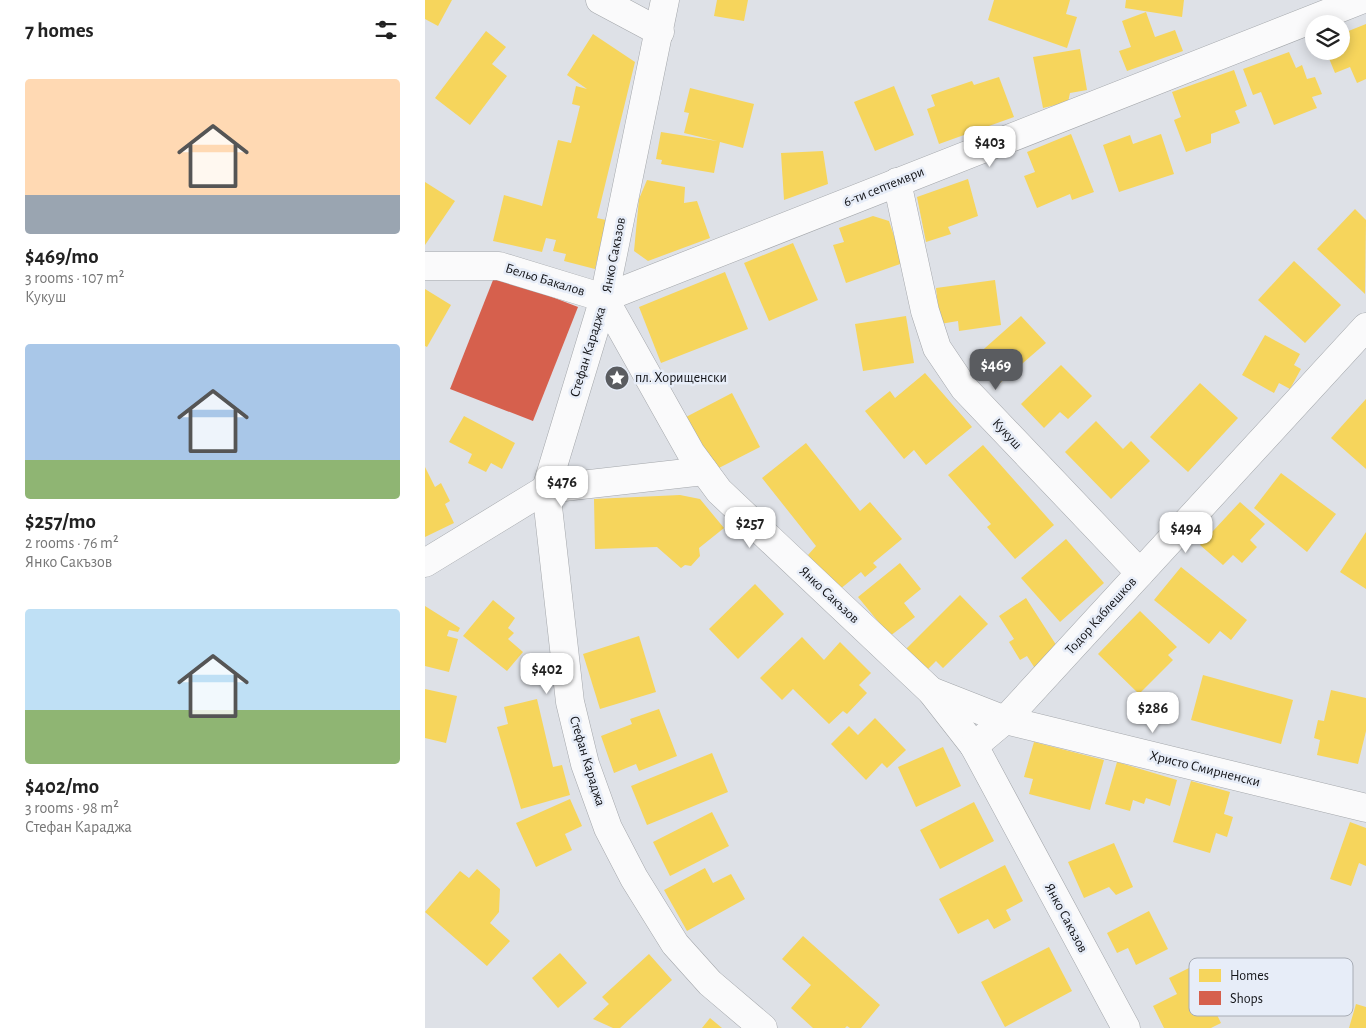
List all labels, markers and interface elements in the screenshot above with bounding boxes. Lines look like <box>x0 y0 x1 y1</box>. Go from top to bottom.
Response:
map controls <box>1305 15 1350 60</box>
button: layers <box>1305 15 1350 60</box>
icon: filters <box>372 16 400 44</box>
text: 7 homes <box>25 20 94 41</box>
icon: home <box>168 111 258 201</box>
pin: $403 <box>960 126 1020 168</box>
text: $403 <box>975 134 1005 150</box>
street label: 6-ти септември <box>842 164 926 210</box>
street label: Янко Сакъзов <box>600 216 628 294</box>
text: $469/mo <box>25 246 99 267</box>
street label: Бельо Бакалов <box>504 261 586 299</box>
text: 3 rooms · 107 m² <box>25 270 124 286</box>
text: Кукуш <box>25 289 66 305</box>
street label: Стефан Караджа <box>568 305 609 399</box>
pin: $469 <box>966 348 1026 391</box>
text: $469 <box>981 357 1011 373</box>
place icon: пл. Хорищенски <box>604 365 630 391</box>
place label: пл. Хорищенски <box>635 371 727 385</box>
icon: home <box>168 376 258 466</box>
street label: Кукуш <box>990 416 1024 452</box>
pin: $476 <box>532 466 592 508</box>
text: $476 <box>547 474 577 490</box>
pin: $257 <box>720 506 780 549</box>
text: $257/mo <box>25 511 96 532</box>
pin: $494 <box>1156 512 1216 554</box>
text: $257 <box>736 515 764 531</box>
text: $494 <box>1170 520 1202 536</box>
text: 2 rooms · 76 m² <box>25 535 119 551</box>
text: Янко Сакъзов <box>25 554 112 570</box>
street label: Янко Сакъзов <box>796 564 862 626</box>
street label: Тодор Каблешков <box>1063 575 1139 657</box>
icon: home <box>168 641 258 731</box>
pin: $402 <box>517 652 577 695</box>
text: $402 <box>531 661 563 677</box>
pin: $286 <box>1123 692 1183 734</box>
text: $286 <box>1138 700 1168 716</box>
street label: Стефан Караджа <box>567 714 608 808</box>
street label: Христо Смирненски <box>1148 748 1262 790</box>
text: $402/mo <box>25 776 99 797</box>
text: 3 rooms · 98 m² <box>25 800 119 816</box>
text: Стефан Караджа <box>25 819 132 835</box>
street label: Янко Сакъзов <box>1042 881 1090 955</box>
legend <box>1189 958 1353 1016</box>
text: Homes <box>1230 969 1269 983</box>
text: Shops <box>1230 992 1263 1006</box>

